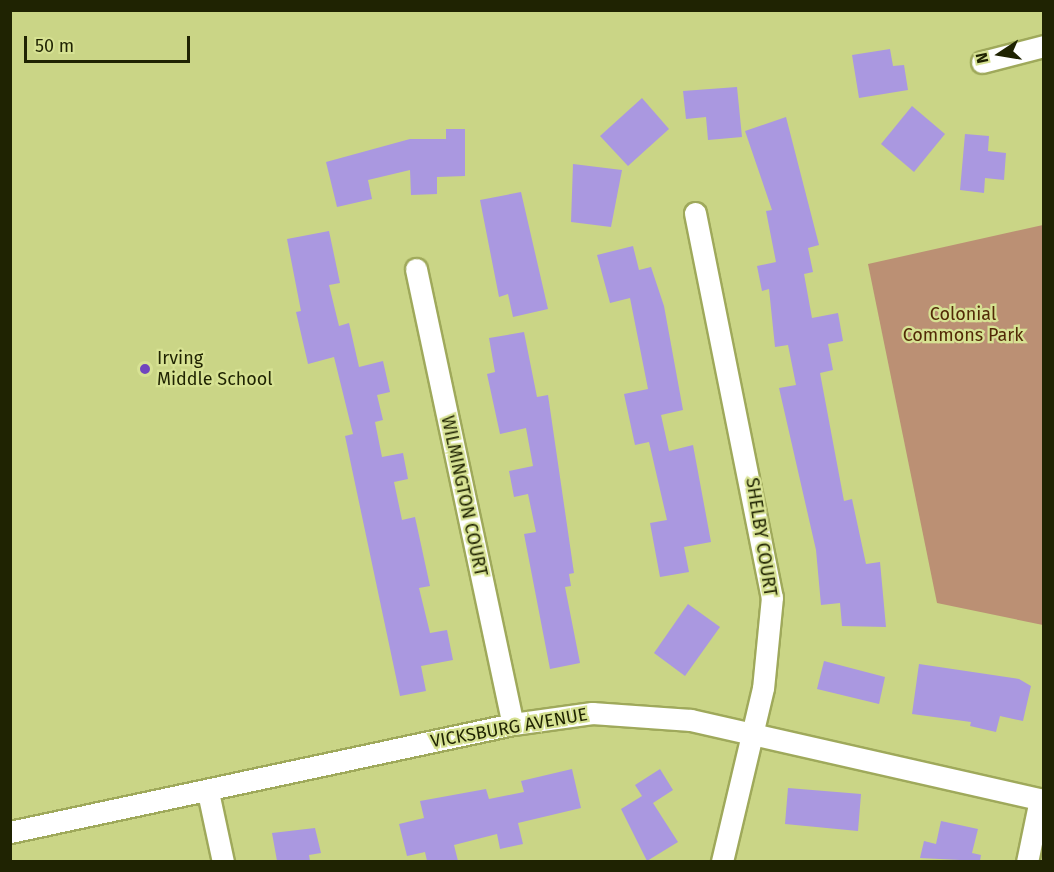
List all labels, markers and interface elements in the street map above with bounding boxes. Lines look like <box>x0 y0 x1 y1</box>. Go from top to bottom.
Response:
scale bar <box>27 24 194 62</box>
north arrow <box>970 24 1030 84</box>
text: 50 m <box>35 35 74 57</box>
text: N <box>972 51 992 65</box>
park label: Colonial Commons Park <box>903 304 1023 346</box>
place label: Irving Middle School <box>157 348 273 391</box>
marker: Irving Middle School <box>138 362 152 376</box>
street label: WILMINGTON COURT <box>436 414 492 578</box>
street label: SHELBY COURT <box>741 476 781 598</box>
street label: VICKSBURG AVENUE <box>429 704 589 752</box>

